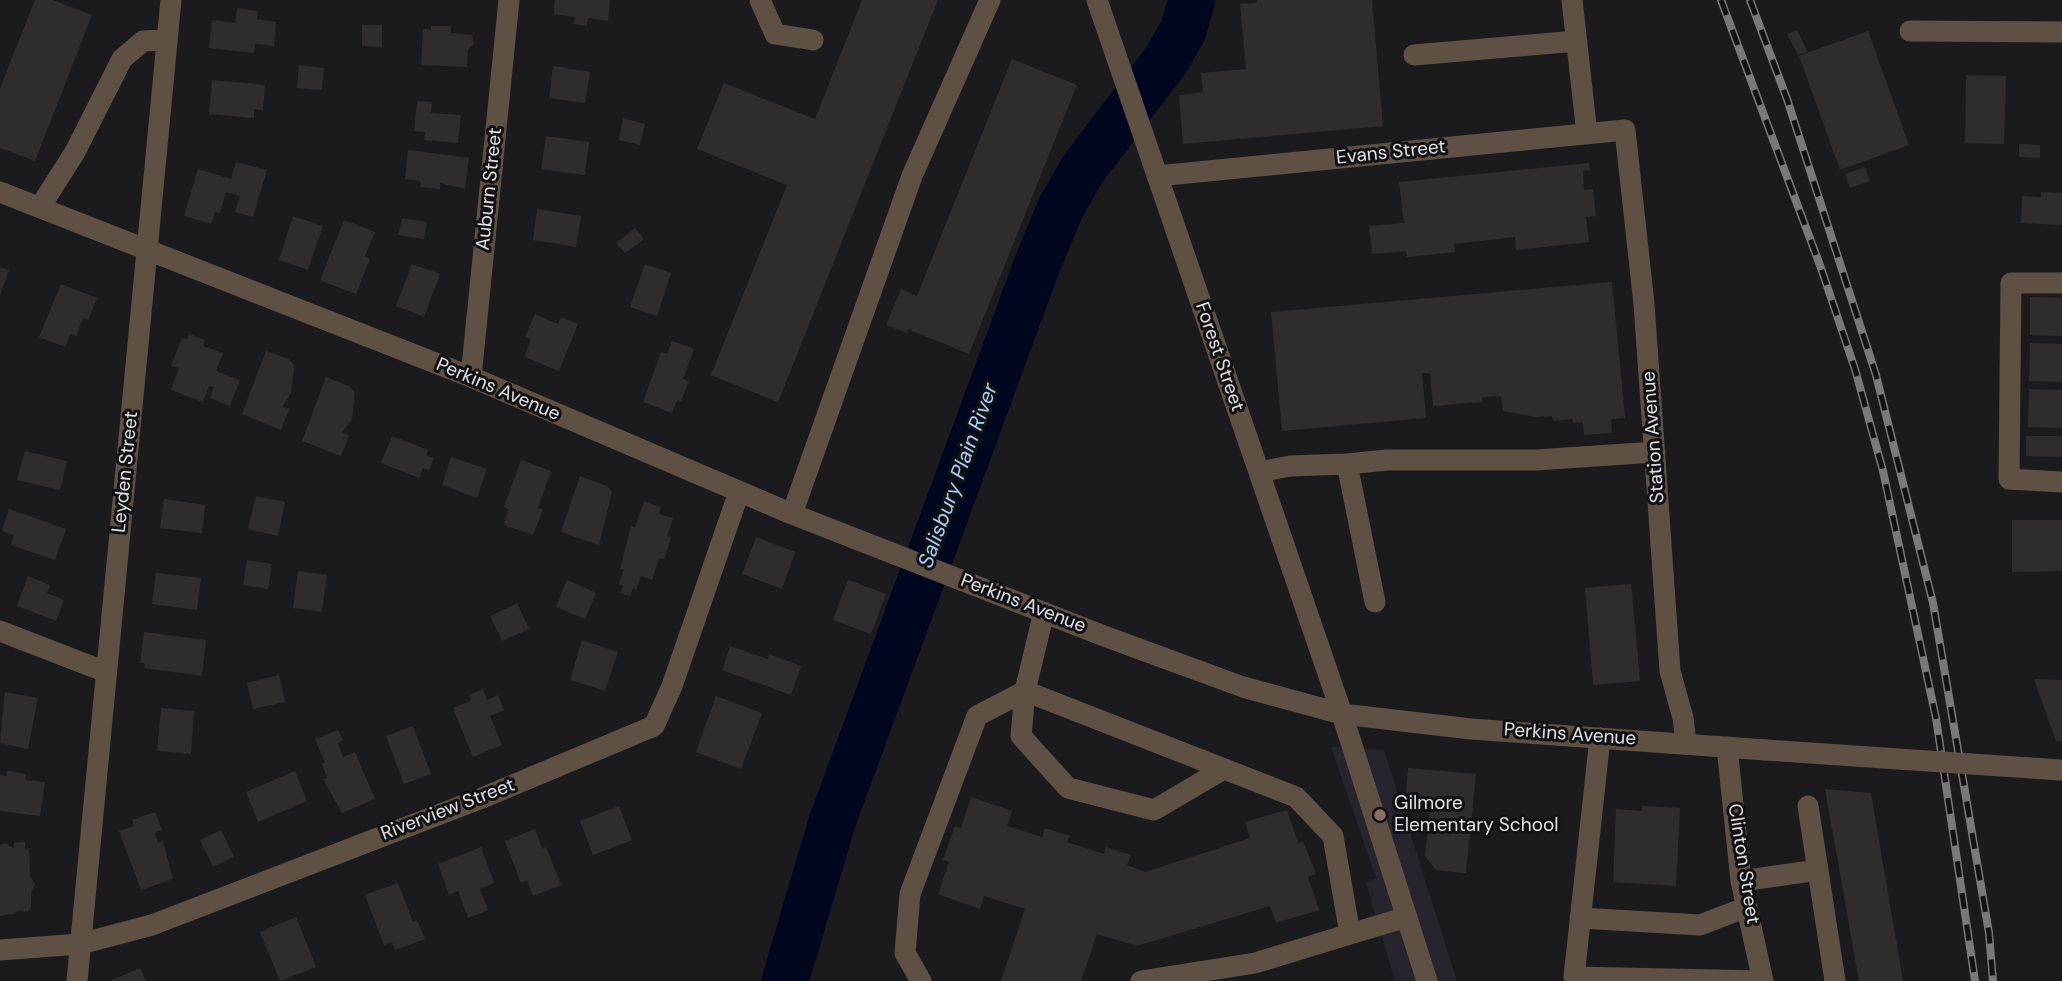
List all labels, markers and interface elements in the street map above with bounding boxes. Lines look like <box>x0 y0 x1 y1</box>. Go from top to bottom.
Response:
street label: Auburn Street <box>472 127 508 251</box>
street label: Evans Street <box>1335 136 1447 170</box>
street label: Forest Street <box>1190 299 1248 415</box>
street label: Perkins Avenue <box>433 354 563 426</box>
street label: Station Avenue <box>1638 370 1670 504</box>
water label: Salisbury Plain River <box>914 380 1004 572</box>
street label: Leyden Street <box>108 410 144 534</box>
street label: Perkins Avenue <box>957 570 1089 638</box>
street label: Perkins Avenue <box>1503 719 1637 751</box>
street label: Riverview Street <box>378 774 518 846</box>
place label: Gilmore Elementary School <box>1394 793 1558 837</box>
street label: Clinton Street <box>1722 802 1764 926</box>
marker: Gilmore Elementary School <box>1372 807 1388 823</box>

